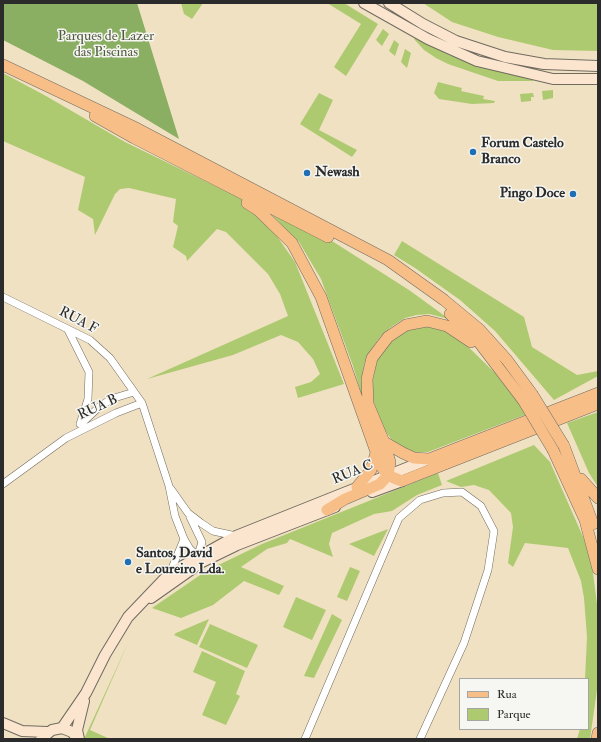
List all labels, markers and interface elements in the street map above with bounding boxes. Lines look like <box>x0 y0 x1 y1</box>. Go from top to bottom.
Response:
park label: Parques de Lazer das Piscinas <box>58 29 154 62</box>
place label: Forum Castelo Branco <box>481 136 564 168</box>
marker: Forum Castelo Branco <box>468 147 478 157</box>
place label: Newash <box>315 165 360 181</box>
marker: Newash <box>302 168 312 178</box>
place label: Pingo Doce <box>500 186 565 202</box>
marker: Pingo Doce <box>568 189 578 199</box>
street label: RUA F <box>56 304 100 338</box>
street label: RUA B <box>75 392 121 424</box>
street label: RUA C <box>330 457 376 489</box>
place label: Santos, David e Loureiro Lda. <box>136 546 224 578</box>
marker: Santos, David e Loureiro Lda. <box>123 557 133 567</box>
legend <box>459 678 589 730</box>
text: Rua <box>497 687 517 702</box>
text: Parque <box>497 707 531 722</box>

